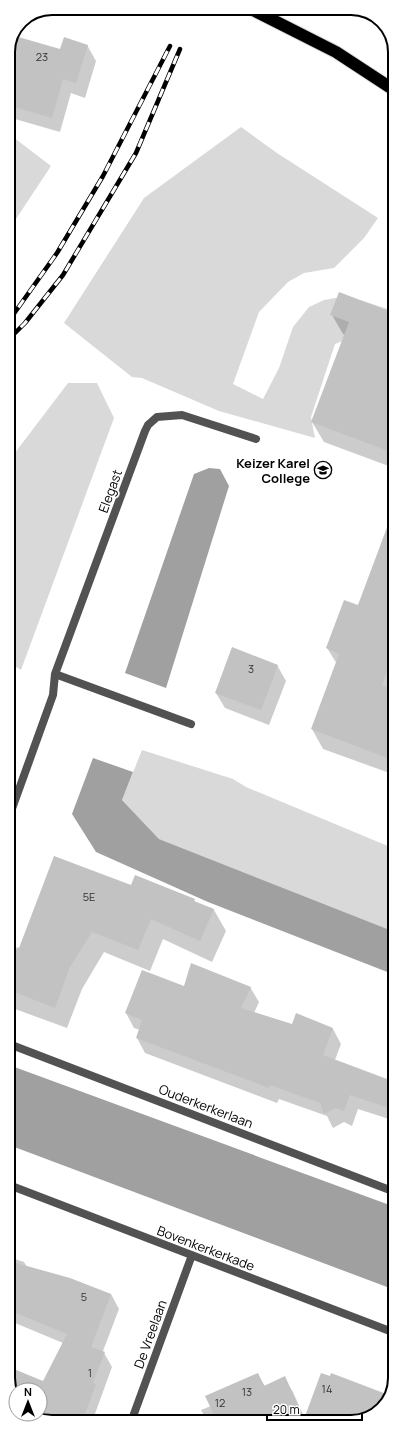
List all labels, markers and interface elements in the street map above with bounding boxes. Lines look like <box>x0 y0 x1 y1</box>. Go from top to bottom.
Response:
house number: 23 <box>36 49 48 64</box>
place label: Keizer Karel College <box>236 454 310 487</box>
school or university icon: Keizer Karel College <box>313 460 333 480</box>
street label: Elegast <box>94 467 126 515</box>
house number: 3 <box>248 661 254 676</box>
house number: 5E <box>83 889 95 904</box>
street label: Ouderkerkerlaan <box>156 1080 256 1132</box>
street label: Bovenkerkerkade <box>155 1221 258 1275</box>
house number: 5 <box>81 1289 87 1304</box>
street label: De Vreelaan <box>129 1297 171 1371</box>
house number: 1 <box>88 1365 92 1380</box>
house number: 14 <box>322 1381 332 1396</box>
north arrow <box>8 1382 48 1422</box>
text: N <box>24 1384 32 1399</box>
house number: 13 <box>242 1384 252 1399</box>
house number: 12 <box>215 1395 225 1410</box>
scale bar <box>267 1396 362 1422</box>
text: 20 m <box>273 1401 300 1418</box>

